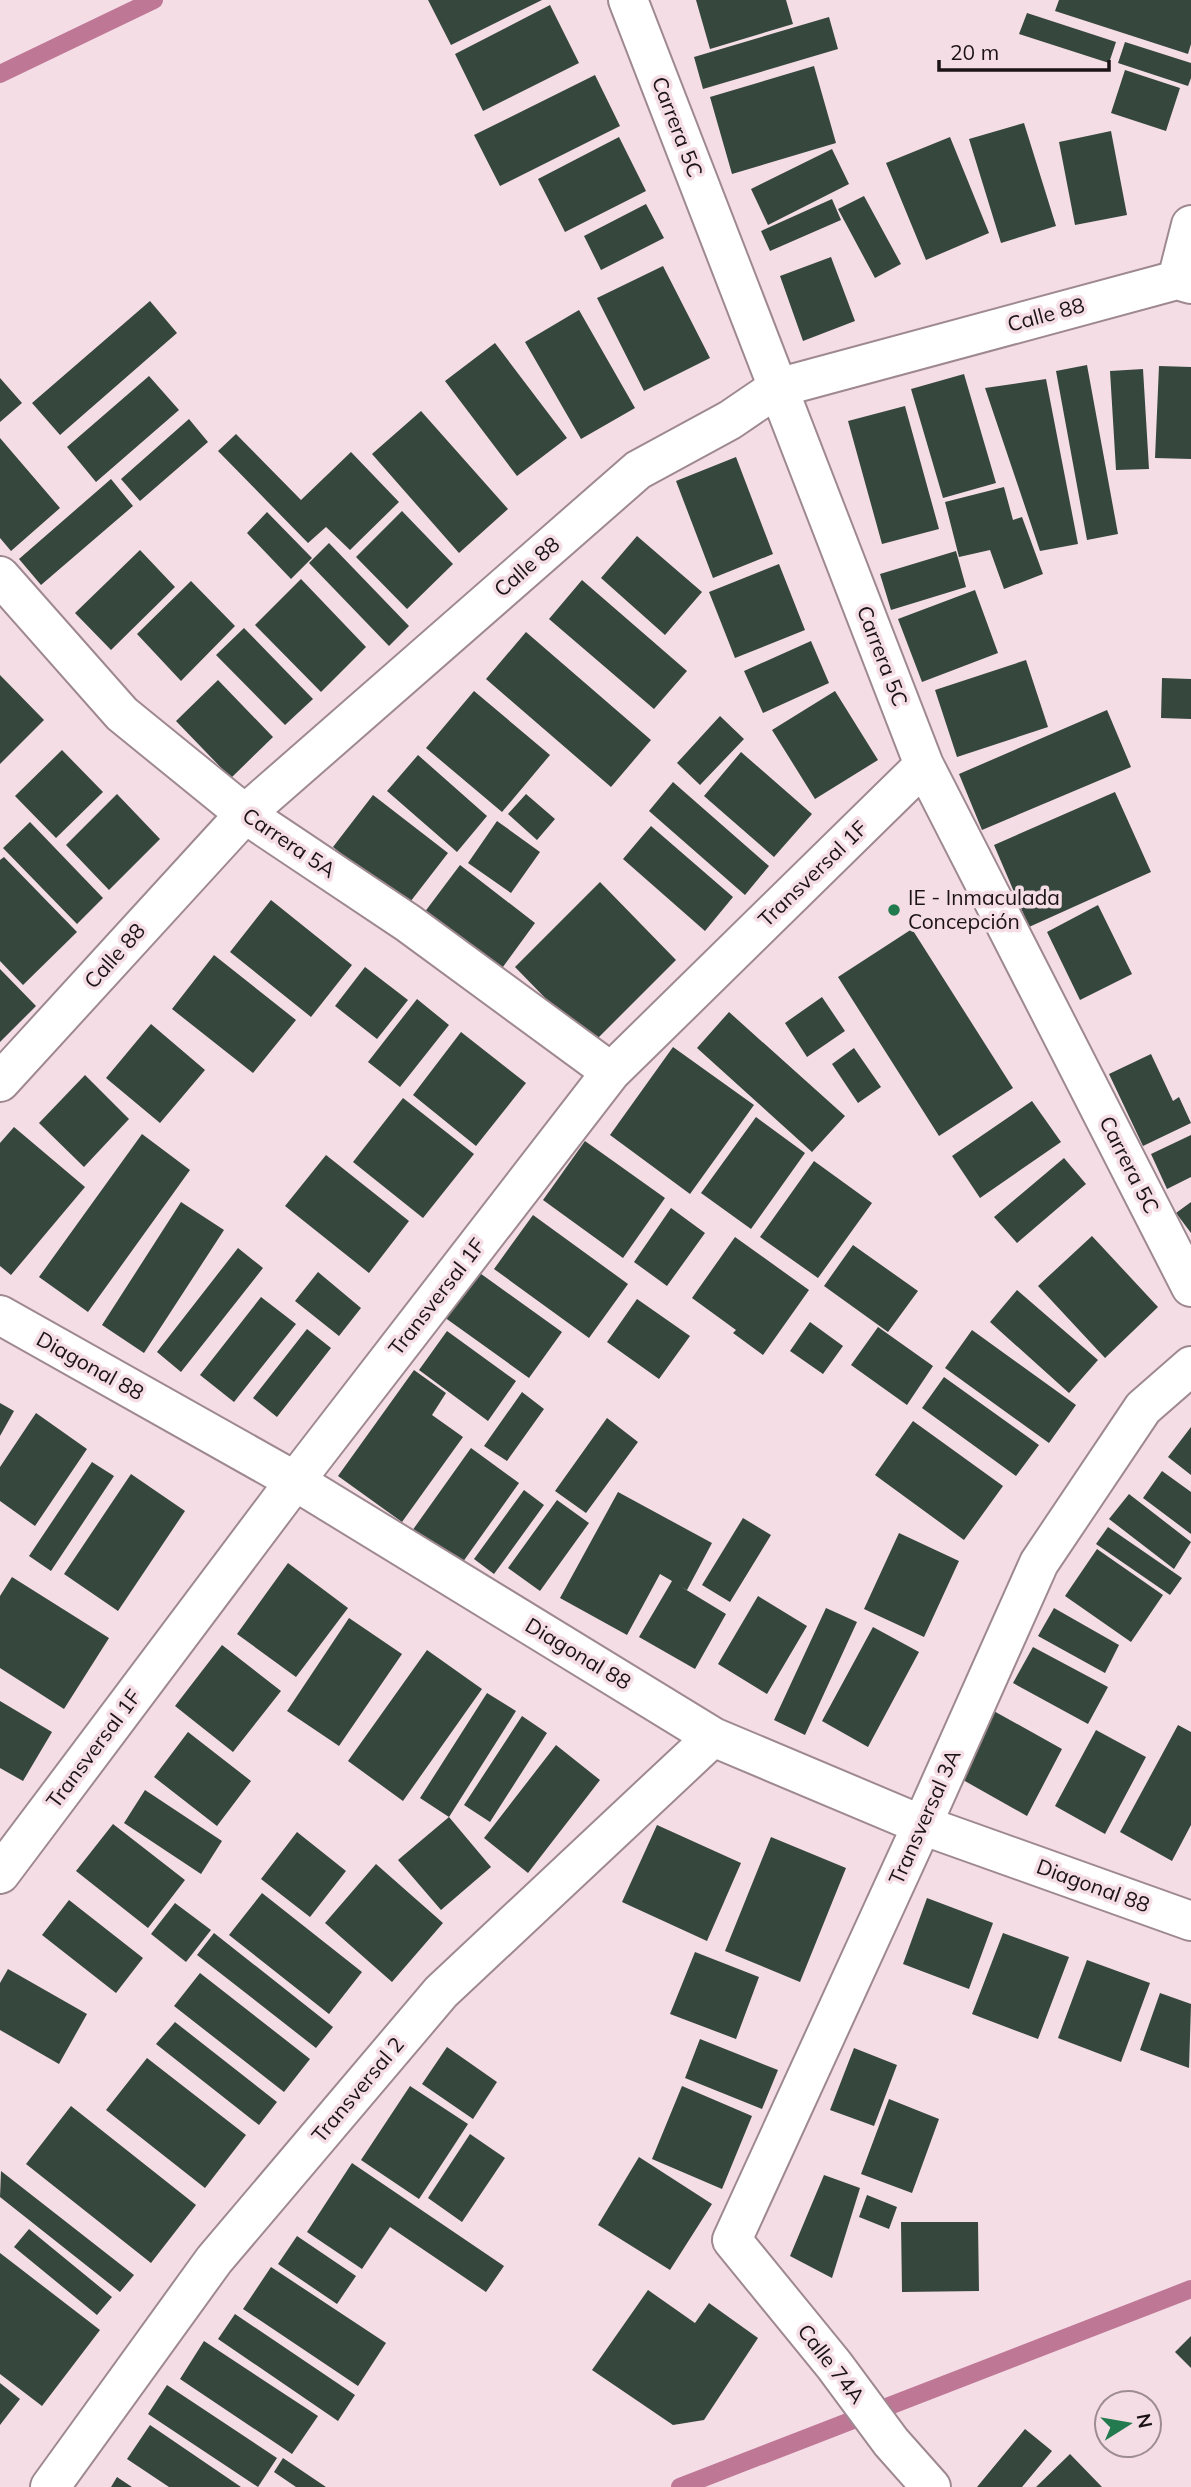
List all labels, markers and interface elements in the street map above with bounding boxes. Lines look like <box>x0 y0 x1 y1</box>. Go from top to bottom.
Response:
scale bar <box>939 28 1109 72</box>
text: 20 m <box>950 39 999 65</box>
street label: Carrera 5C <box>647 73 709 181</box>
street label: Calle 88 <box>1004 291 1087 337</box>
street label: Calle 88 <box>488 531 565 602</box>
street label: Carrera 5C <box>852 602 914 710</box>
street label: Carrera 5A <box>238 802 342 883</box>
street label: Transversal 1F <box>752 815 872 932</box>
place label: IE - Inmaculada Concepción <box>908 884 1060 934</box>
marker: IE - Inmaculada Concepción <box>886 902 902 918</box>
street label: Calle 88 <box>78 917 150 993</box>
street label: Carrera 5C <box>1094 1112 1165 1218</box>
street label: Transversal 1F <box>382 1232 490 1360</box>
street label: Diagonal 88 <box>32 1325 149 1405</box>
street label: Diagonal 88 <box>521 1611 636 1695</box>
street label: Transversal 1F <box>40 1684 146 1813</box>
street label: Transversal 3A <box>883 1744 966 1888</box>
street label: Diagonal 88 <box>1033 1853 1153 1918</box>
street label: Transversal 2 <box>306 2031 409 2147</box>
street label: Calle 74A <box>793 2318 871 2409</box>
north arrow <box>1093 2389 1163 2459</box>
text: N <box>1132 2411 1158 2430</box>

